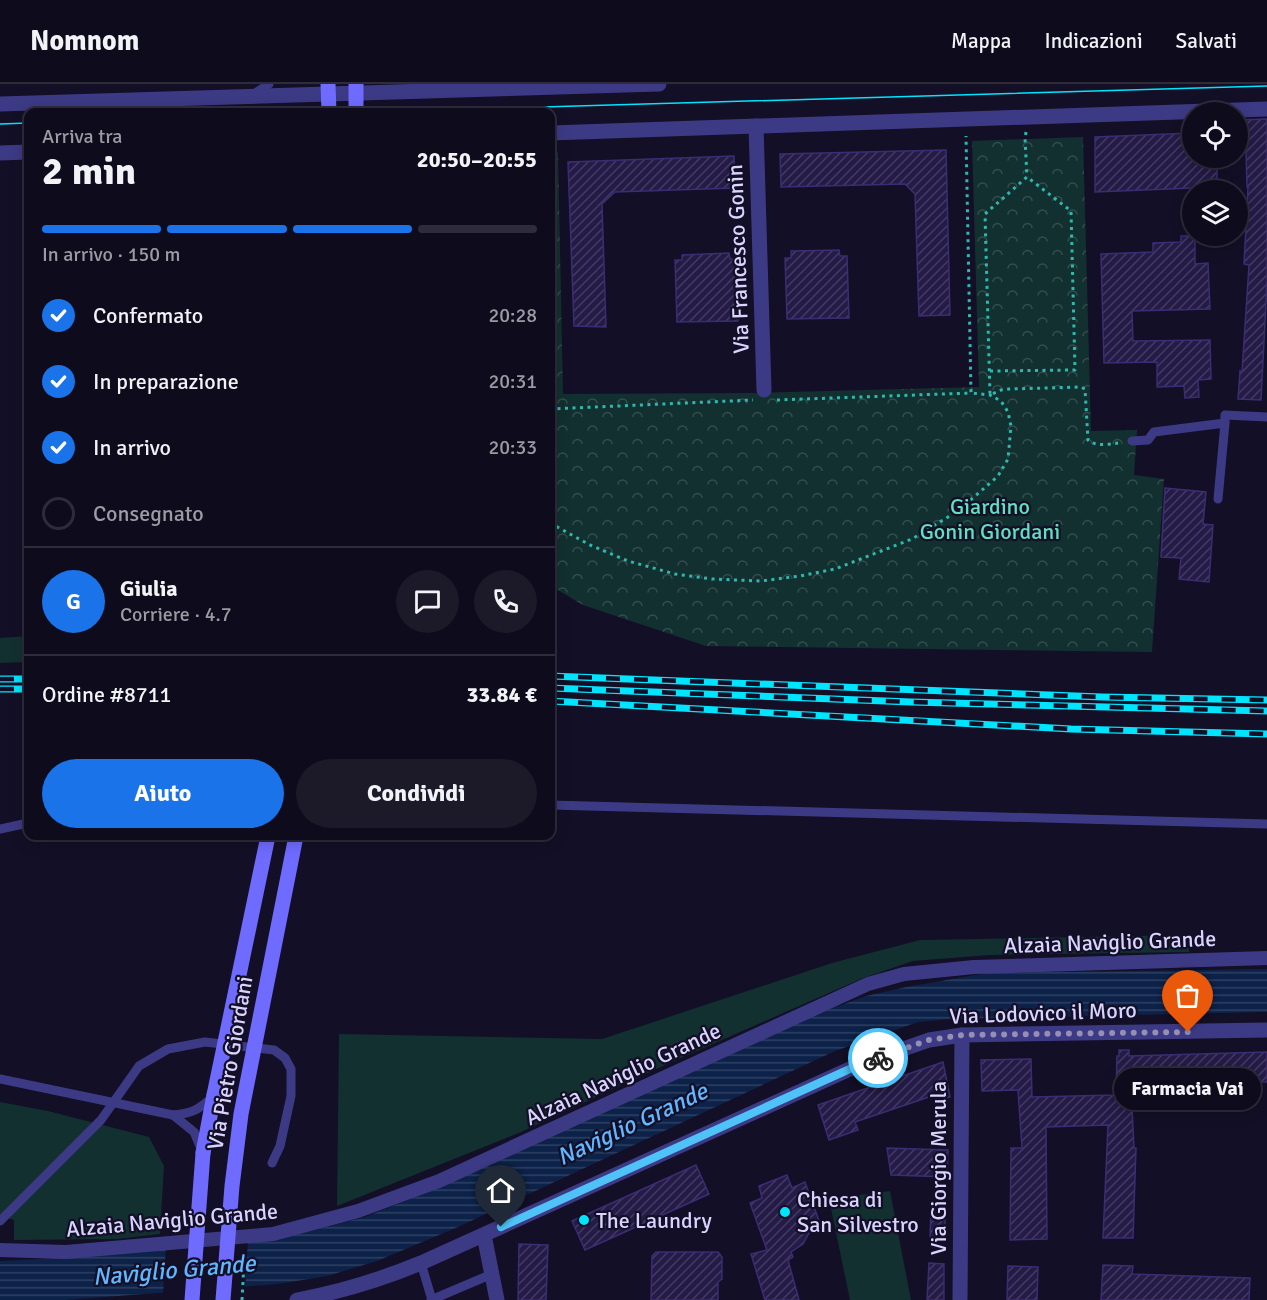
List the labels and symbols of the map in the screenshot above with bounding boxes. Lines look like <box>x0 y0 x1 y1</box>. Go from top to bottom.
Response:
street label: Via Francesco Gonin <box>721 164 755 354</box>
park label: Giardino Gonin Giordani <box>920 493 1060 545</box>
street label: Alzaia Naviglio Grande <box>1003 925 1217 959</box>
pin <box>1162 970 1213 1032</box>
street label: Via Pietro Giordani <box>201 974 259 1152</box>
street label: Via Lodovico il Moro <box>949 996 1137 1030</box>
street label: Alzaia Naviglio Grande <box>521 1017 725 1131</box>
courier <box>848 1028 908 1088</box>
callout: Farmacia Vai <box>1114 1068 1262 1110</box>
water label: Naviglio Grande <box>552 1076 712 1172</box>
street label: Via Giorgio Merula <box>925 1081 952 1255</box>
pin <box>475 1165 526 1227</box>
place label: Chiesa di San Silvestro <box>797 1186 919 1238</box>
street label: Alzaia Naviglio Grande <box>65 1197 279 1243</box>
marker: Chiesa di San Silvestro <box>778 1205 792 1219</box>
place label: The Laundry <box>596 1207 712 1234</box>
marker: The Laundry <box>577 1213 591 1227</box>
water label: Naviglio Grande <box>91 1248 258 1292</box>

